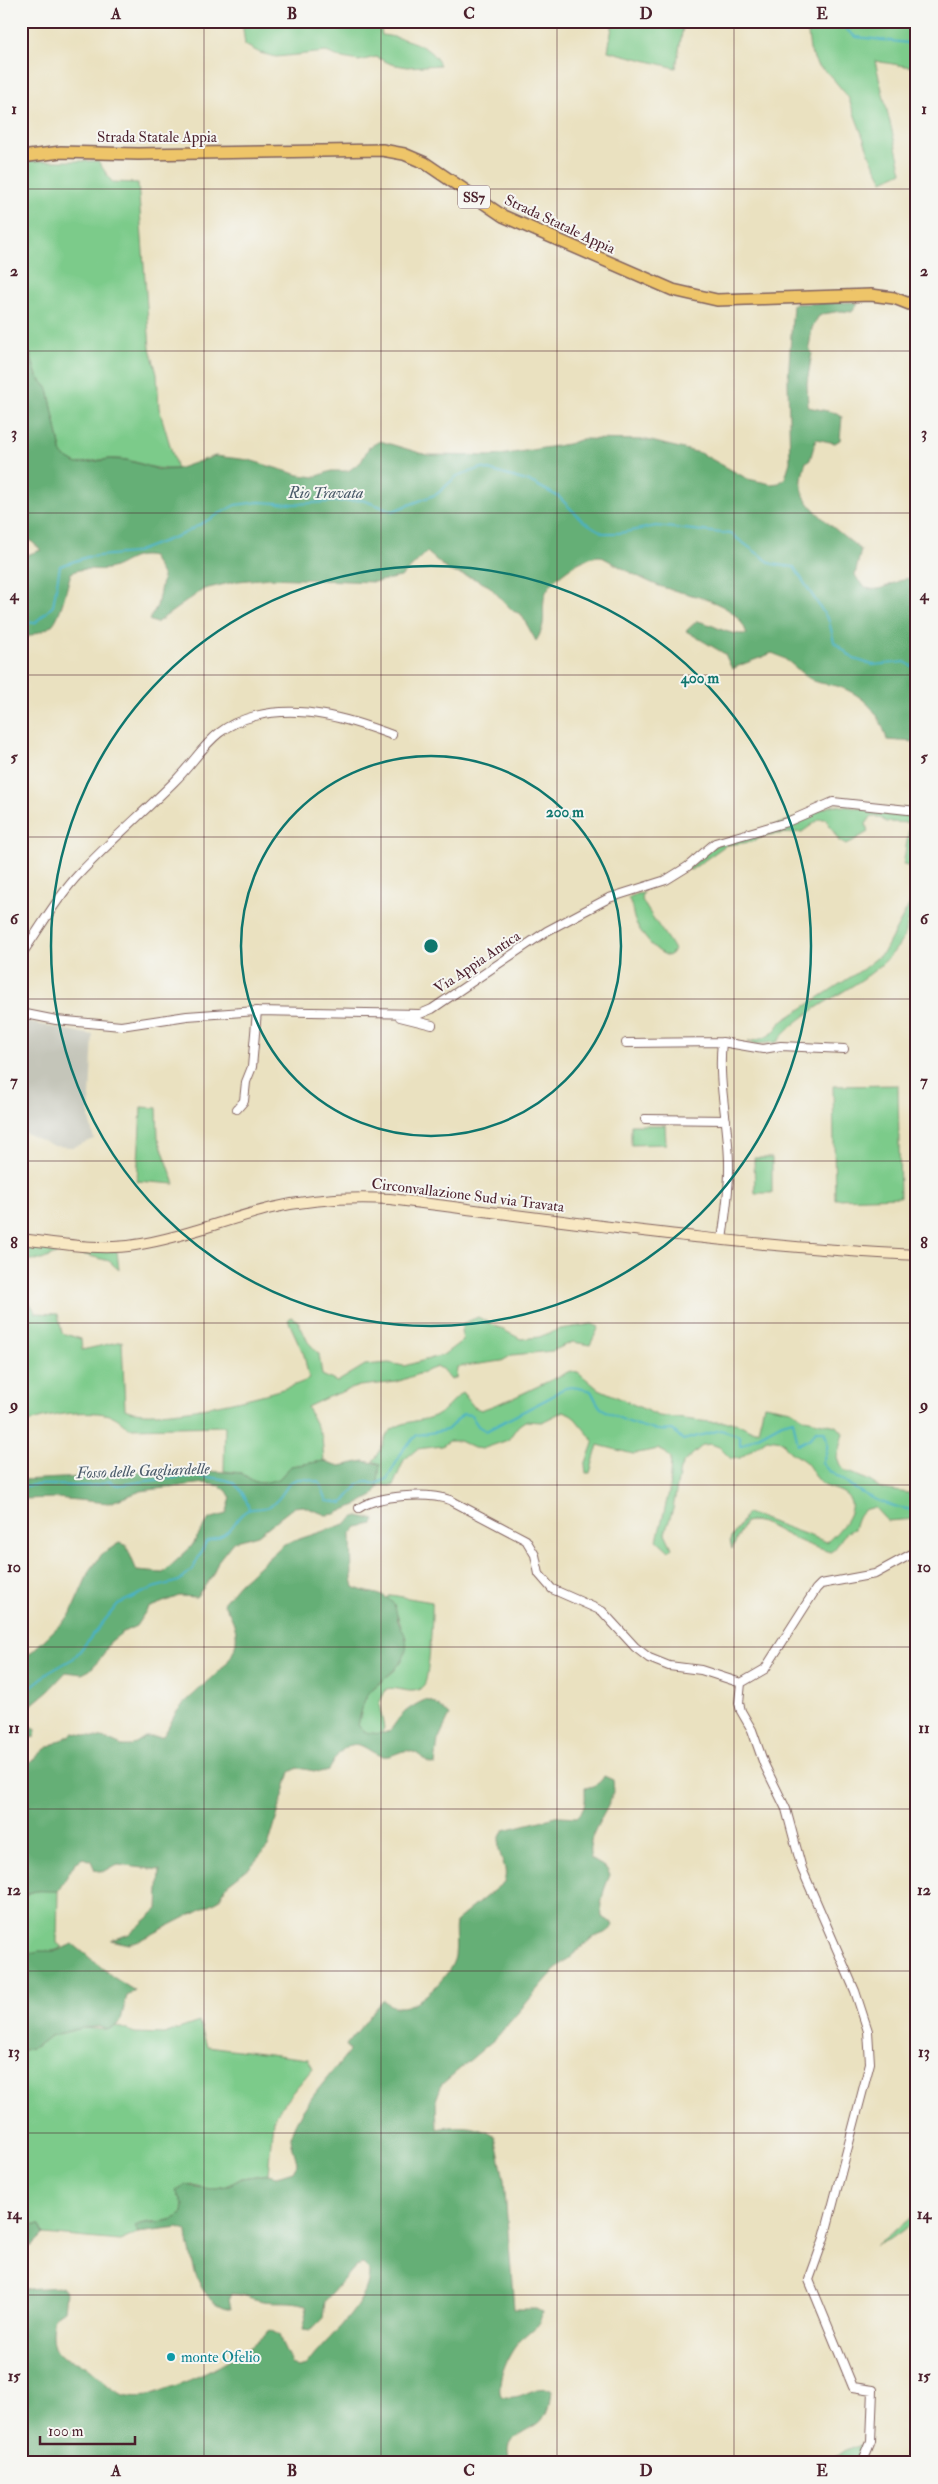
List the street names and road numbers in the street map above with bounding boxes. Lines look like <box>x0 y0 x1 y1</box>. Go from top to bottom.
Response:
street label: Strada Statale Appia <box>97 128 218 148</box>
road number: SS7 <box>458 186 490 208</box>
street label: Strada Statale Appia <box>501 190 619 260</box>
street label: Via Appia Antica <box>431 926 525 999</box>
street label: Circonvallazione Sud via Travata <box>370 1174 566 1217</box>

